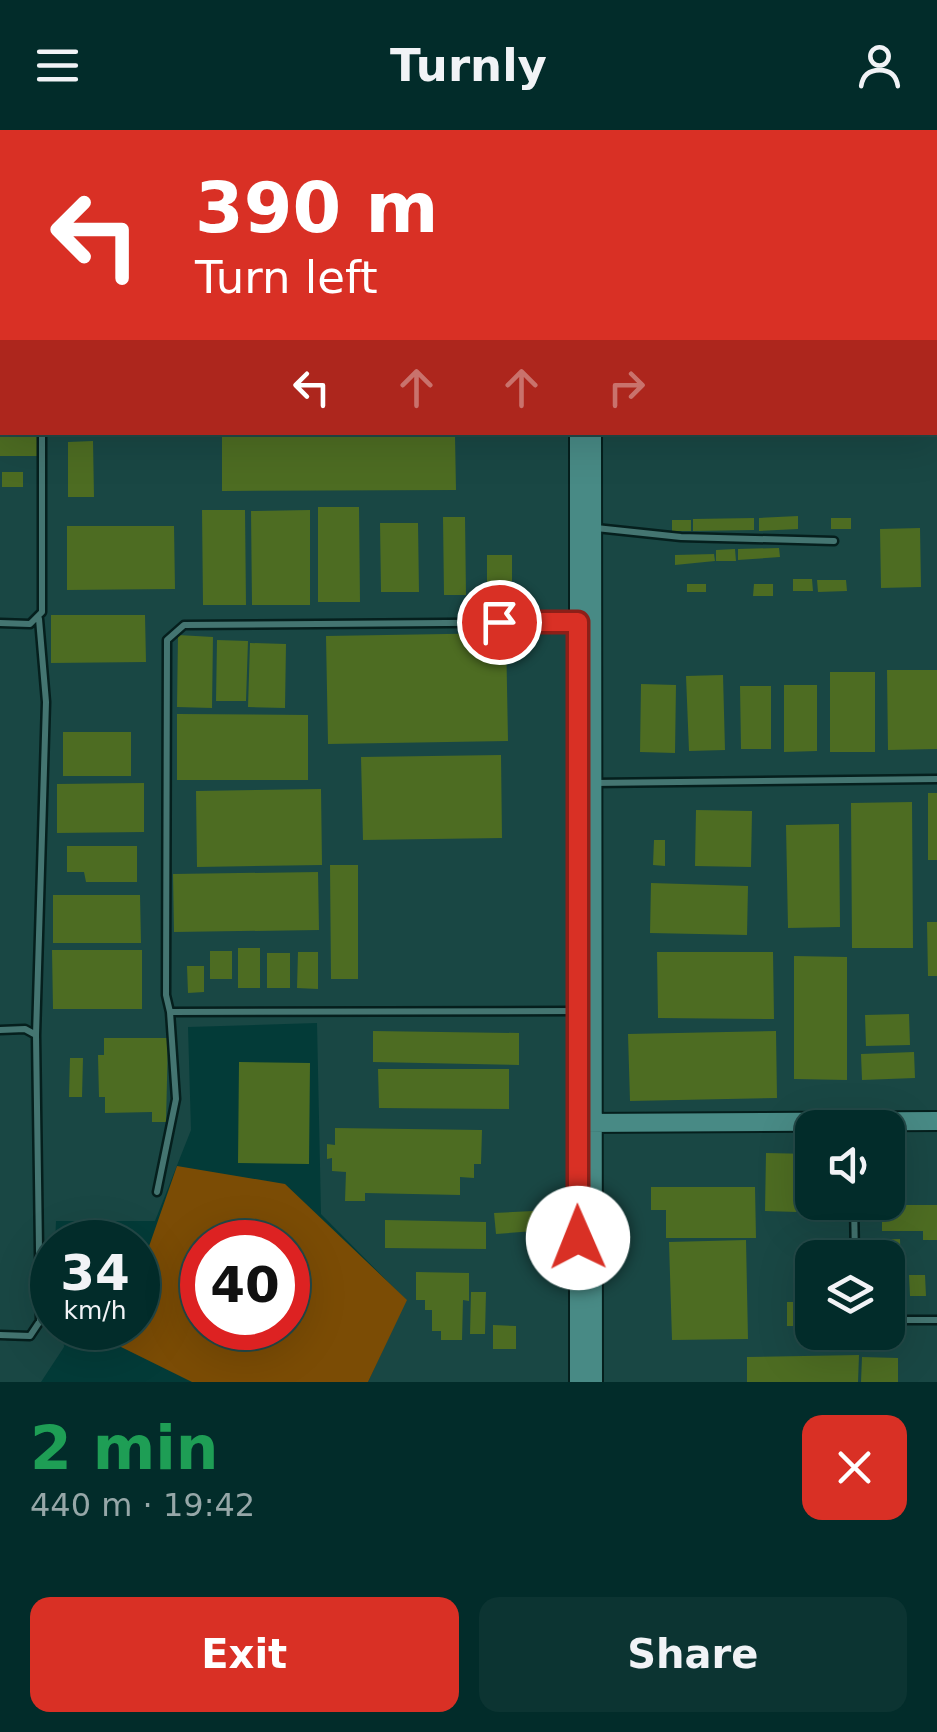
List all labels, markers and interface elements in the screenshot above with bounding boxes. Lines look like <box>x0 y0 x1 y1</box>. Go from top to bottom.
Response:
icon: menu <box>30 38 85 93</box>
icon: person <box>852 38 907 93</box>
text: Turnly <box>390 39 547 92</box>
text: 390 m <box>195 167 438 249</box>
icon: left <box>30 170 160 300</box>
text: Turn left <box>195 251 378 304</box>
icon: left <box>284 360 339 415</box>
icon: ahead <box>389 360 444 415</box>
icon: ahead <box>494 360 549 415</box>
icon: right <box>599 360 654 415</box>
pin <box>457 580 542 665</box>
icon: arrive <box>472 595 527 650</box>
map controls <box>795 1110 905 1350</box>
button: sound <box>795 1110 905 1220</box>
position arrow <box>526 1186 630 1290</box>
speed limit sign: 40 <box>180 1220 310 1350</box>
button: layers <box>795 1240 905 1350</box>
text: 34 <box>60 1244 130 1302</box>
text: km/h <box>63 1296 127 1325</box>
text: 2 min <box>30 1413 218 1483</box>
button: close <box>802 1415 907 1520</box>
text: 440 m · 19:42 <box>30 1486 255 1524</box>
button: Exit <box>30 1597 459 1712</box>
button: Share <box>479 1597 907 1712</box>

